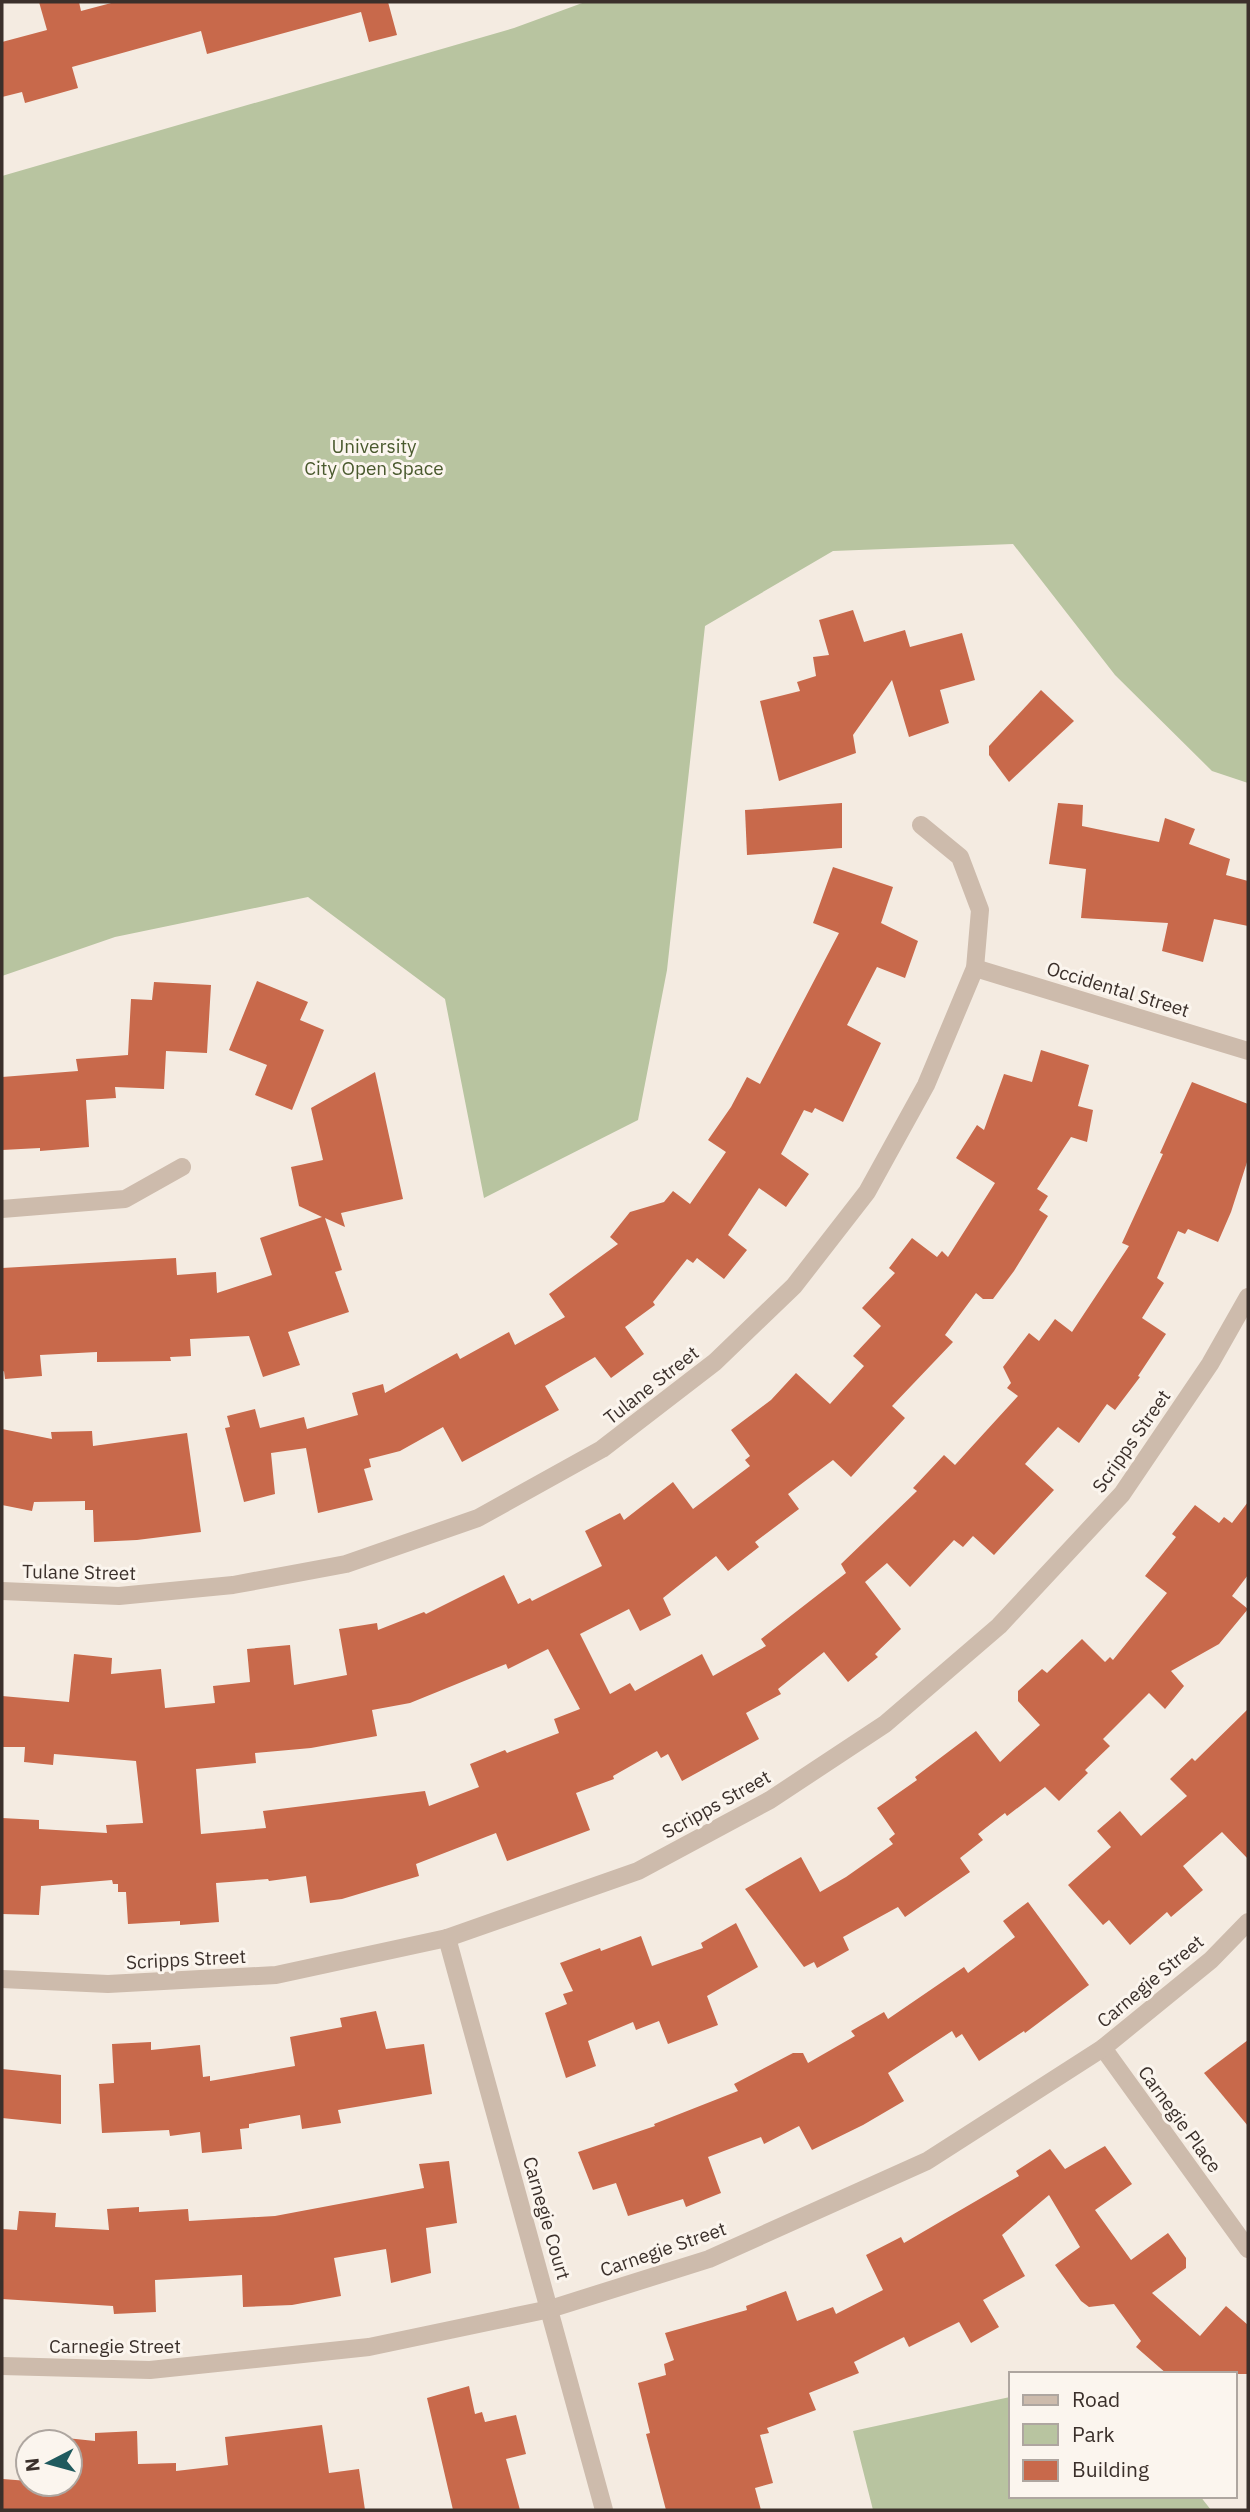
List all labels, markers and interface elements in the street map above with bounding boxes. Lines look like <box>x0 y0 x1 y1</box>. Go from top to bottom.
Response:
park label: University City Open Space <box>304 434 444 480</box>
street label: Occidental Street <box>1044 956 1192 1022</box>
street label: Tulane Street <box>599 1340 703 1430</box>
street label: Scripps Street <box>1087 1385 1175 1497</box>
street label: Tulane Street <box>22 1559 136 1585</box>
street label: Scripps Street <box>658 1764 774 1844</box>
street label: Carnegie Street <box>1092 1929 1208 2033</box>
street label: Scripps Street <box>125 1944 247 1974</box>
street label: Carnegie Place <box>1133 2061 1227 2177</box>
street label: Carnegie Court <box>518 2154 576 2282</box>
street label: Carnegie Street <box>597 2216 729 2282</box>
street label: Carnegie Street <box>49 2334 181 2358</box>
legend <box>1009 2372 1236 2498</box>
text: Road <box>1072 2385 1120 2413</box>
text: Park <box>1072 2420 1115 2448</box>
north arrow <box>14 2428 84 2498</box>
text: Building <box>1072 2455 1149 2483</box>
text: N <box>19 2457 45 2473</box>

